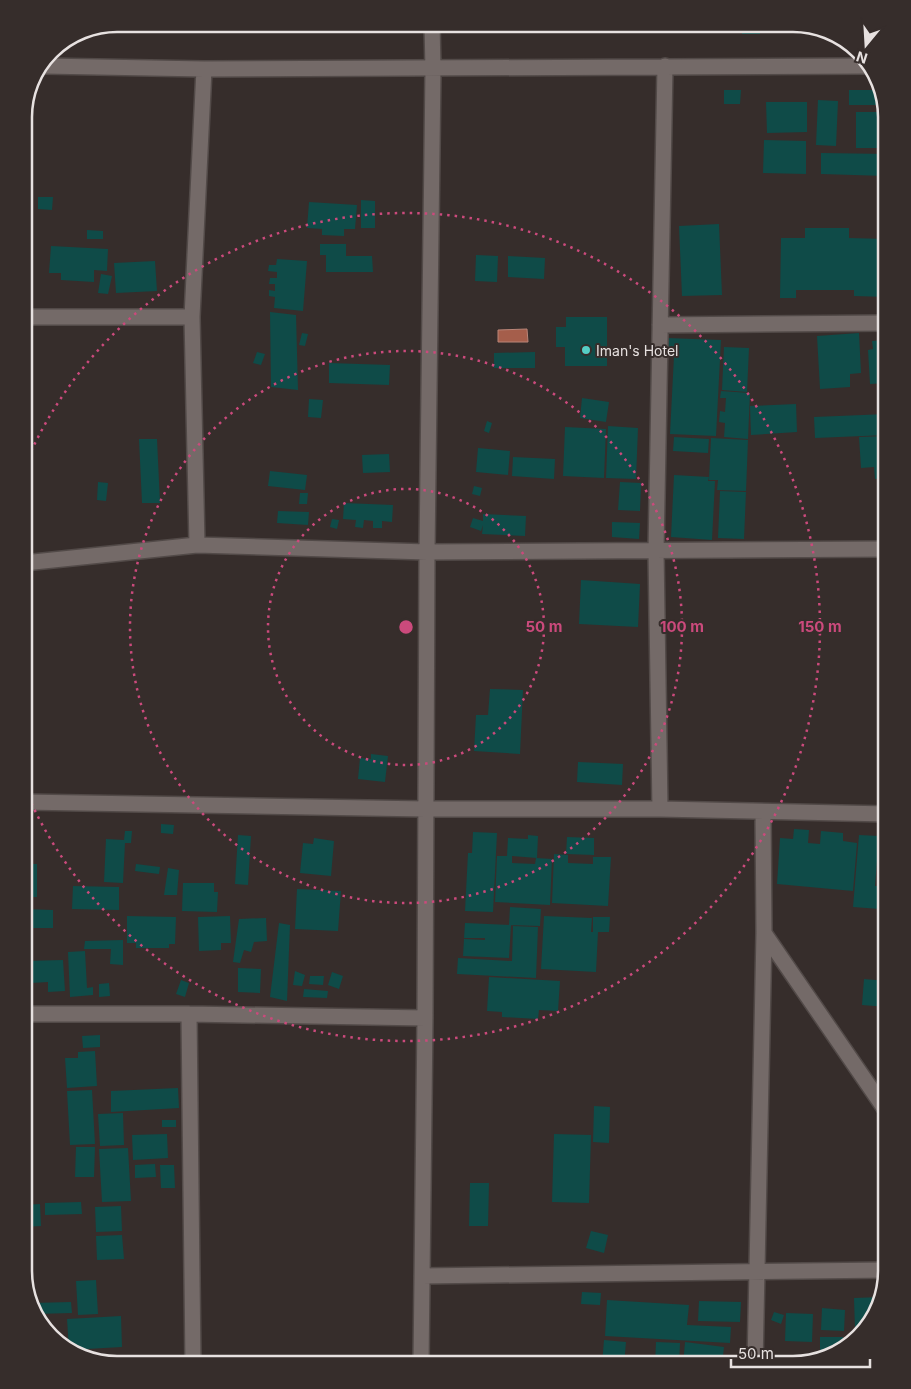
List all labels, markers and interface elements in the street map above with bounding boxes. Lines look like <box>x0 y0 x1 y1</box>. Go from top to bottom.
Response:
north arrow <box>841 20 891 70</box>
text: N <box>854 48 870 68</box>
place label: Iman's Hotel <box>596 342 678 359</box>
marker: Iman's Hotel <box>580 344 592 356</box>
text: 50 m <box>526 617 562 636</box>
text: 100 m <box>660 617 704 636</box>
text: 150 m <box>798 617 842 636</box>
centre of rings <box>397 618 415 636</box>
scale bar <box>731 1336 870 1368</box>
text: 50 m <box>738 1344 774 1363</box>

